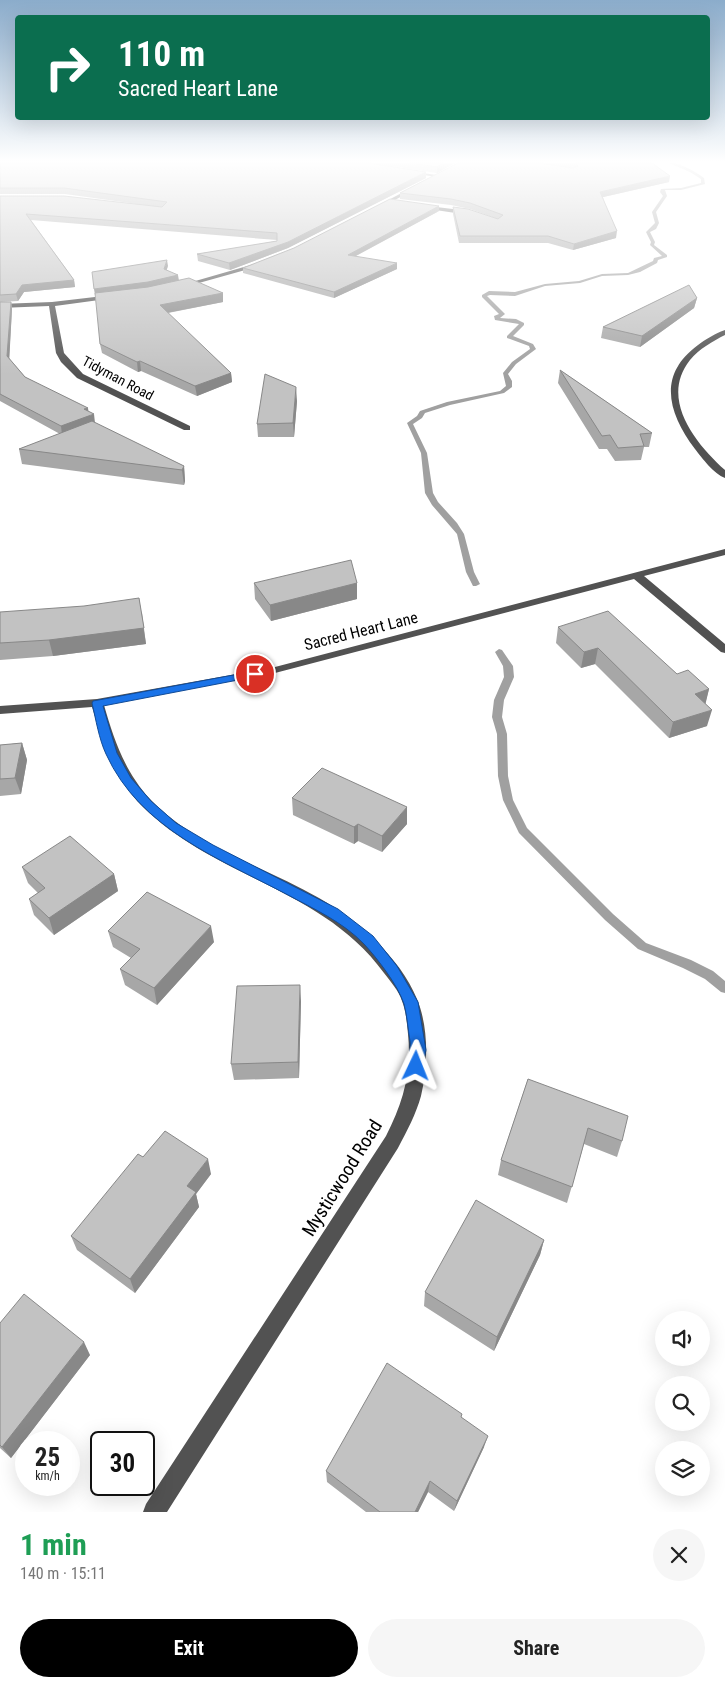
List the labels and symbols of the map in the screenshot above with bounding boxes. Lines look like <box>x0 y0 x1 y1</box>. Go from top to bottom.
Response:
street label: Tidyman Road <box>80 352 156 404</box>
street label: Sacred Heart Lane <box>302 608 420 654</box>
pin <box>234 653 276 695</box>
position arrow <box>389 1039 441 1091</box>
street label: Mysticwood Road <box>297 1115 387 1241</box>
speed limit sign: 30 <box>90 1431 155 1496</box>

